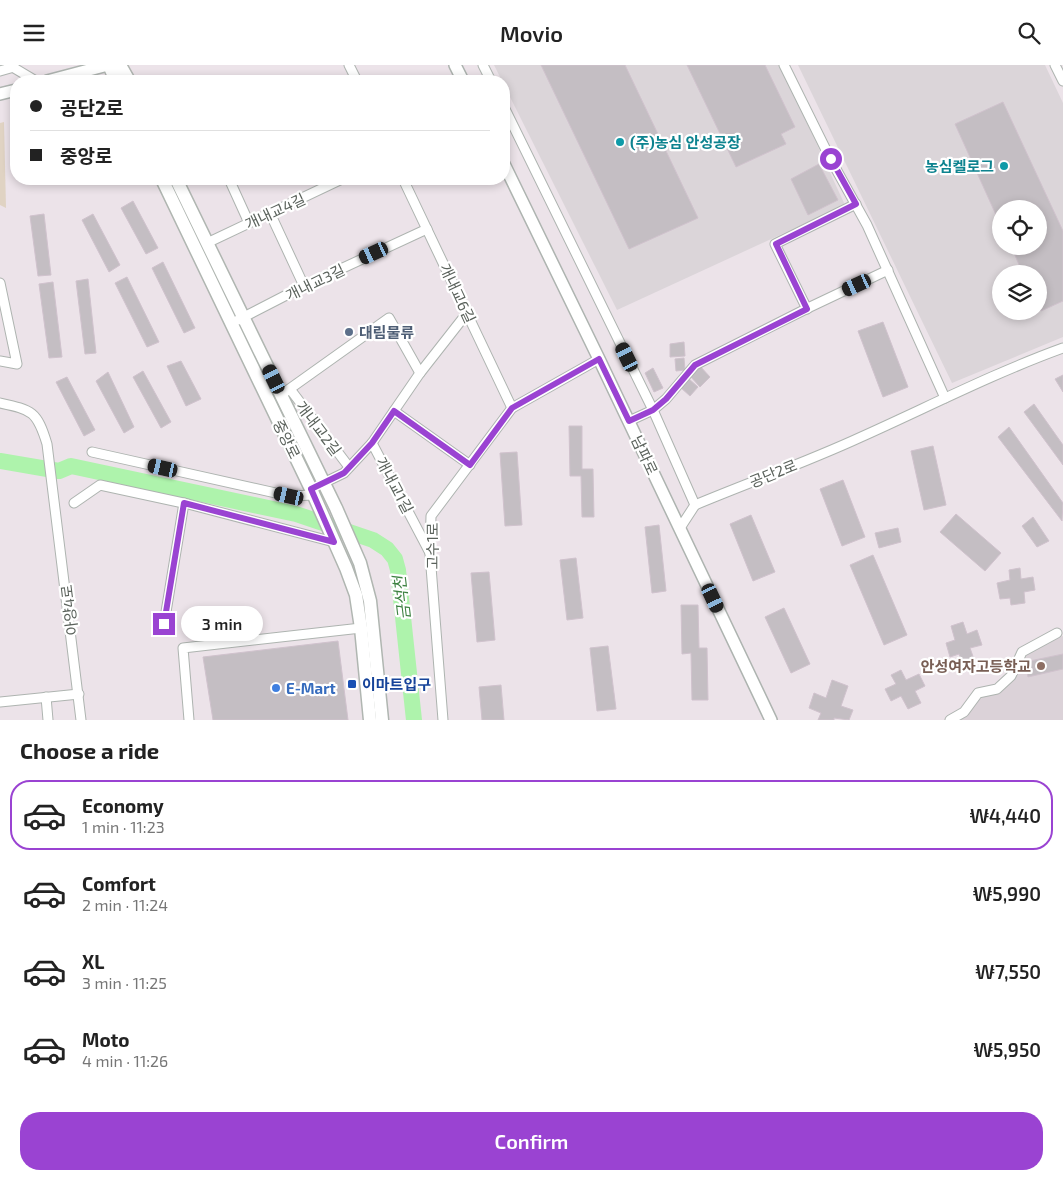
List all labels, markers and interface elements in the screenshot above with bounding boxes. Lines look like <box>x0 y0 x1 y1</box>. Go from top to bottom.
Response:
icon: menu <box>20 19 48 47</box>
icon: search <box>1015 19 1043 47</box>
text: Movio <box>500 20 563 46</box>
text: 공단2로 <box>60 96 123 119</box>
place label: (주)농심 안성공장 <box>630 133 741 151</box>
marker: (주)농심 안성공장 <box>614 136 626 148</box>
text: 중앙로 <box>60 144 112 167</box>
route start <box>820 148 842 170</box>
place label: 농심켈로그 <box>925 157 994 175</box>
marker: 농심켈로그 <box>998 160 1010 172</box>
street label: 개내교4길 <box>242 189 308 233</box>
map controls <box>992 200 1047 320</box>
button: locate <box>992 200 1047 255</box>
car <box>357 240 390 266</box>
street label: 개내교3길 <box>282 260 348 304</box>
street label: 개내교6길 <box>436 260 480 326</box>
button: layers <box>992 265 1047 320</box>
car <box>840 272 873 298</box>
place label: 대림물류 <box>359 323 414 341</box>
marker: 대림물류 <box>343 326 355 338</box>
car <box>613 340 640 374</box>
car <box>260 362 287 396</box>
street label: 개내교2길 <box>293 397 345 459</box>
street label: 중앙로 <box>270 416 304 462</box>
street label: 남파로 <box>628 432 662 478</box>
street label: 개내교1길 <box>373 454 417 516</box>
street label: 공단2로 <box>747 455 799 491</box>
car <box>146 457 179 479</box>
car <box>272 485 305 507</box>
street label: 고수1로 <box>423 522 441 570</box>
water label: 금석천 <box>389 573 413 621</box>
car <box>699 581 726 615</box>
street label: 아양4로 <box>57 584 81 636</box>
callout: 3 min <box>182 607 264 641</box>
route end <box>153 613 175 635</box>
text: 3 min <box>202 614 242 633</box>
place label: 안성여자고등학교 <box>921 657 1031 675</box>
marker: 안성여자고등학교 <box>1035 660 1047 672</box>
place label: 이마트입구 <box>362 675 431 693</box>
marker: 이마트입구 <box>346 678 358 690</box>
place label: E-Mart <box>286 679 336 697</box>
marker: E-Mart <box>270 682 282 694</box>
text: Choose a ride <box>20 737 159 763</box>
icon: car <box>22 793 67 838</box>
text: Economy <box>82 794 164 817</box>
text: ₩4,440 <box>969 804 1041 827</box>
text: 1 min · 11:23 <box>82 817 165 836</box>
icon: car <box>22 871 67 916</box>
text: Comfort <box>82 872 156 895</box>
text: ₩5,990 <box>973 882 1041 905</box>
text: 2 min · 11:24 <box>82 895 168 914</box>
icon: car <box>22 949 67 994</box>
text: XL <box>82 950 104 973</box>
text: ₩7,550 <box>975 960 1041 983</box>
text: 3 min · 11:25 <box>82 973 167 992</box>
icon: car <box>22 1027 67 1072</box>
text: Moto <box>82 1028 130 1051</box>
text: ₩5,950 <box>973 1038 1041 1061</box>
text: 4 min · 11:26 <box>82 1051 168 1070</box>
button: Confirm <box>20 1112 1043 1170</box>

